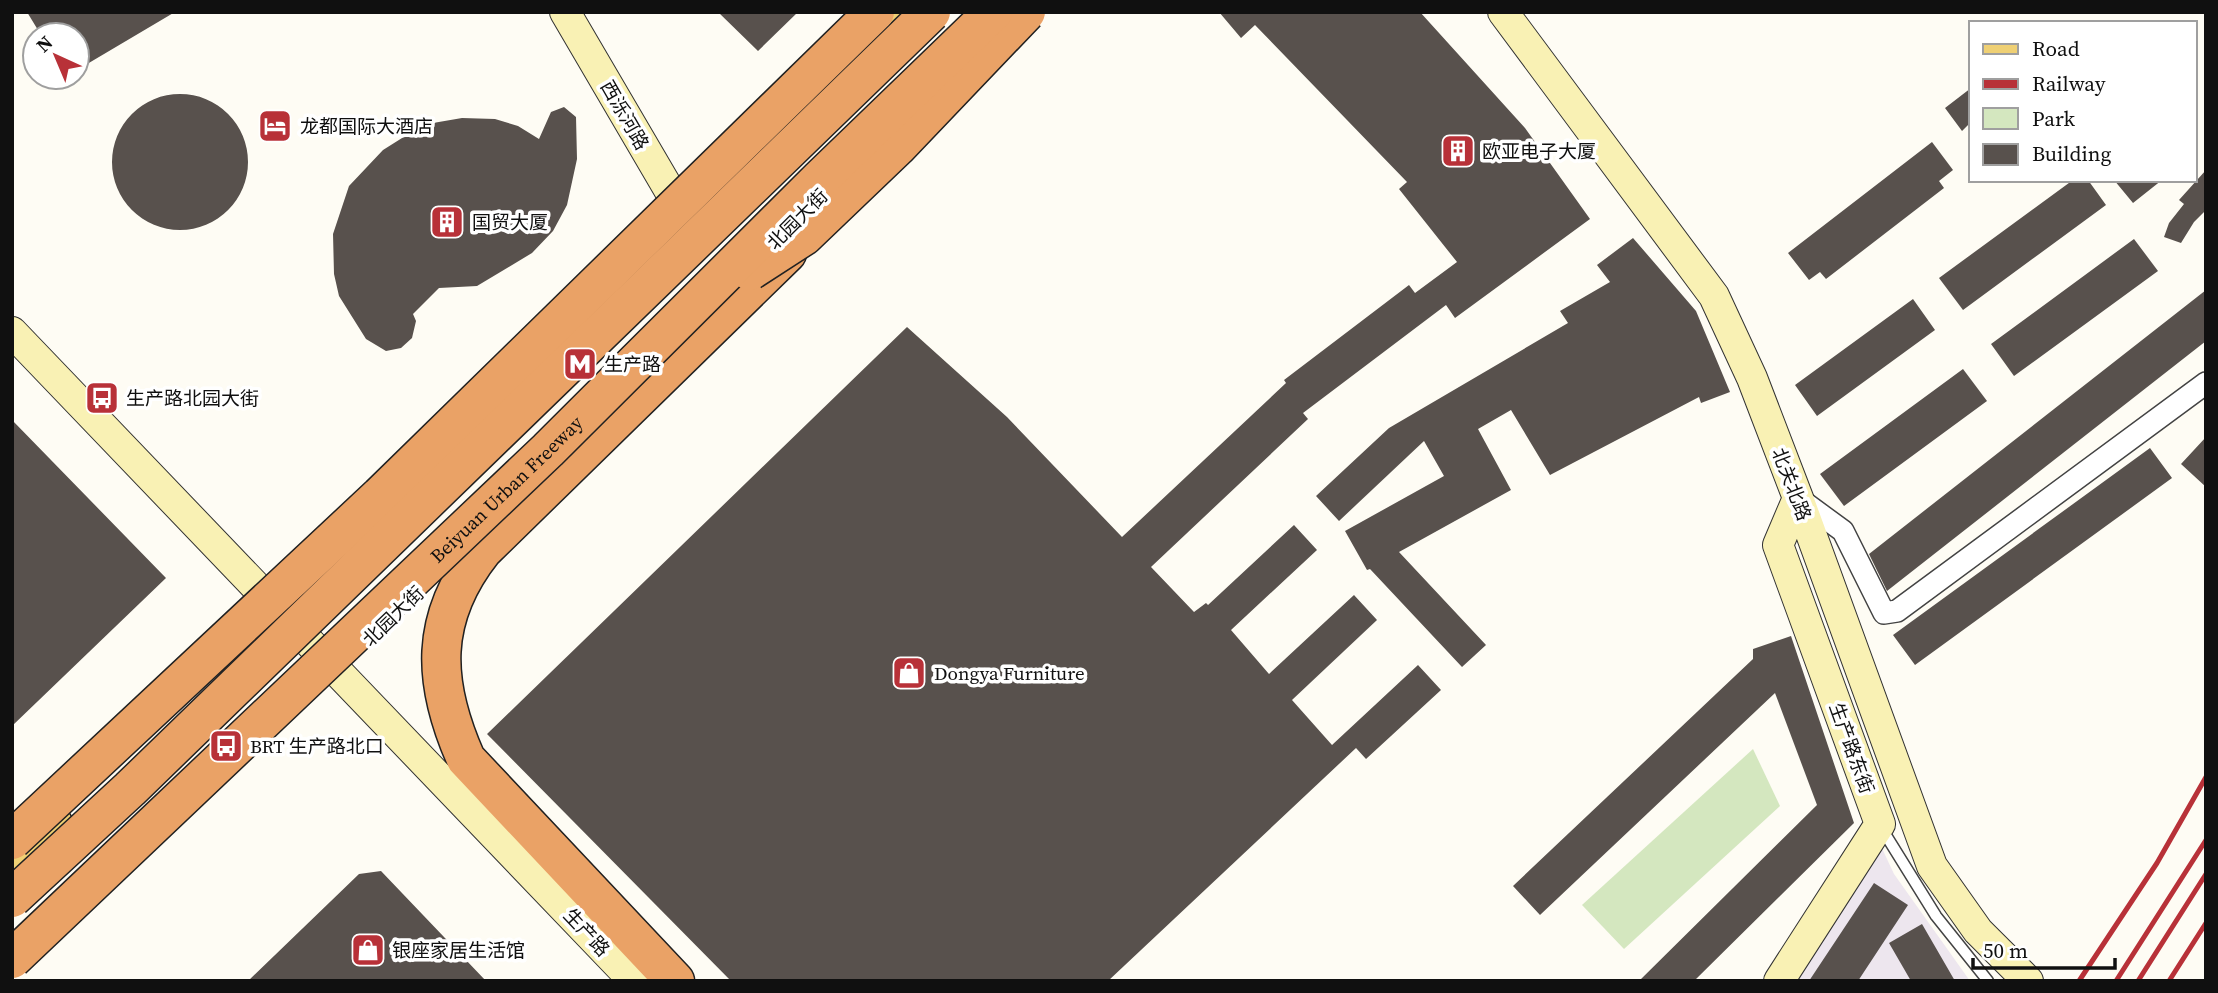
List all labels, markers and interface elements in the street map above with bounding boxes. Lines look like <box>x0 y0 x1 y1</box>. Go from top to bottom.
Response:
north arrow <box>21 21 91 91</box>
legend <box>1969 21 2197 182</box>
text: N <box>30 30 58 58</box>
text: Road <box>2032 34 2080 63</box>
text: Railway <box>2032 69 2106 98</box>
street label: 西泺河路 <box>595 76 655 154</box>
text: Park <box>2032 104 2076 133</box>
hotel icon: 龙都国际大酒店 <box>256 107 294 145</box>
place label: 龙都国际大酒店 <box>300 113 433 139</box>
building icon: 欧亚电子大厦 <box>1439 132 1477 170</box>
place label: 欧亚电子大厦 <box>1482 138 1596 164</box>
text: Building <box>2032 139 2111 168</box>
street label: 北园大街 <box>761 183 833 255</box>
building icon: 国贸大厦 <box>428 203 466 241</box>
place label: 国贸大厦 <box>472 209 548 235</box>
metro station icon: 生产路 <box>561 345 599 383</box>
place label: 生产路 <box>604 351 661 377</box>
bus stop icon: 生产路北园大街 <box>83 379 121 417</box>
place label: 生产路北园大街 <box>126 385 259 411</box>
street label: Beiyuan Urban Freeway <box>424 410 588 568</box>
street label: 北关北路 <box>1766 444 1818 524</box>
street label: 北园大街 <box>357 580 429 652</box>
shop icon: Dongya Furniture <box>890 654 928 692</box>
place label: Dongya Furniture <box>934 660 1085 686</box>
street label: 生产路东街 <box>1824 699 1880 797</box>
bus stop icon: BRT 生产路北口 <box>207 727 245 765</box>
place label: BRT 生产路北口 <box>250 733 384 759</box>
street label: 生产路 <box>558 902 616 962</box>
scale bar <box>1973 926 2115 970</box>
shop icon: 银座家居生活馆 <box>349 931 387 969</box>
text: 50 m <box>1983 936 2028 965</box>
place label: 银座家居生活馆 <box>392 937 525 963</box>

